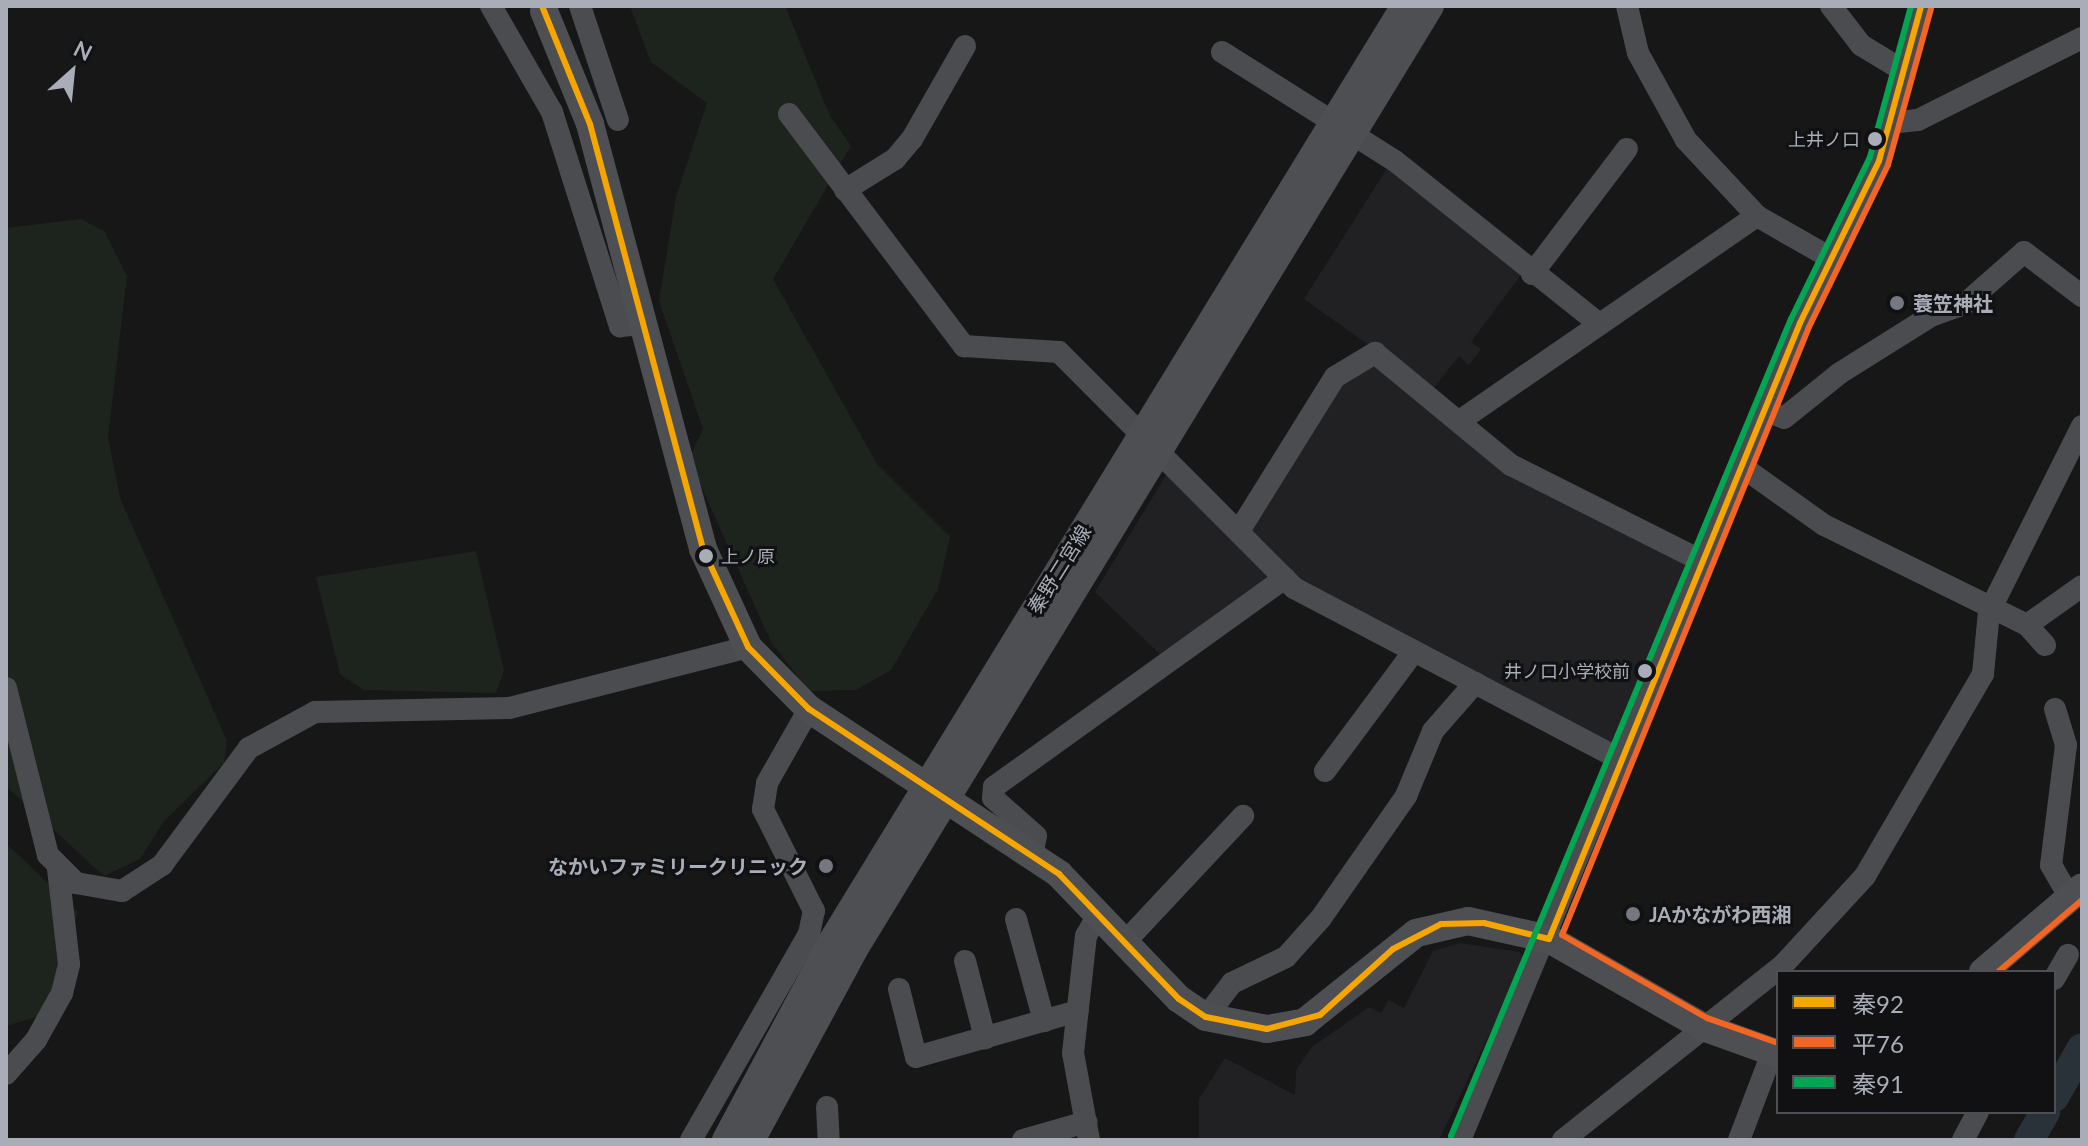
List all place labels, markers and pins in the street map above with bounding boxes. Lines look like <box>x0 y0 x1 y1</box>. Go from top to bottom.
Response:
place label: 上井ノ口 <box>1788 128 1860 150</box>
marker: 上井ノ口 <box>1867 131 1883 147</box>
place label: 蓑笠神社 <box>1913 291 1993 315</box>
marker: 蓑笠神社 <box>1888 294 1906 312</box>
place label: 上ノ原 <box>721 545 775 567</box>
marker: 上ノ原 <box>698 548 714 564</box>
place label: 井ノ口小学校前 <box>1504 660 1630 682</box>
marker: 井ノ口小学校前 <box>1637 663 1653 679</box>
place label: なかいファミリークリニック <box>548 854 808 878</box>
marker: なかいファミリークリニック <box>815 855 837 877</box>
place label: JAかながわ西湘 <box>1649 902 1791 926</box>
marker: JAかながわ西湘 <box>1624 905 1642 923</box>

